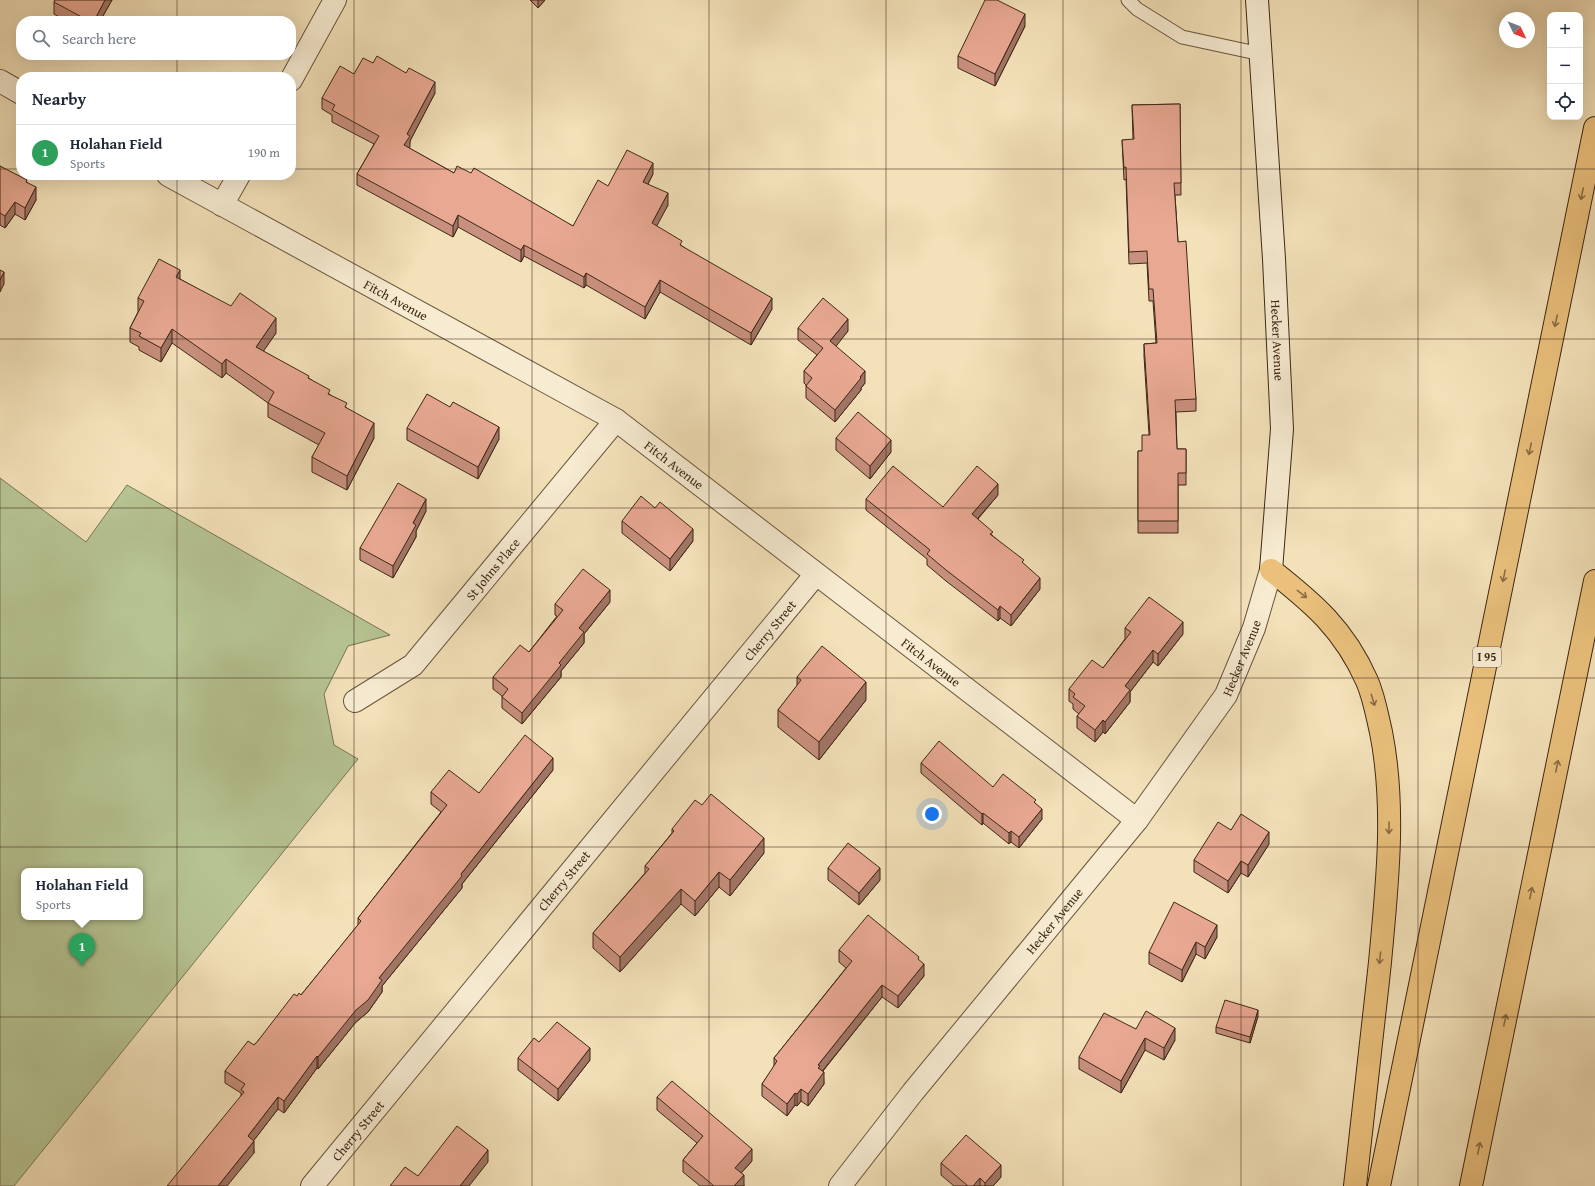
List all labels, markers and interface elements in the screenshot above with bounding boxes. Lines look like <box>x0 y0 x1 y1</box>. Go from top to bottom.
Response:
north arrow <box>1499 12 1535 48</box>
map controls <box>1547 12 1583 120</box>
button: + <box>1547 12 1583 48</box>
search box <box>16 16 296 60</box>
icon: search <box>30 27 52 49</box>
text: Search here <box>62 28 136 49</box>
button: − <box>1547 48 1583 84</box>
button: locate <box>1547 84 1583 120</box>
text: Nearby <box>32 86 86 111</box>
text: Holahan Field <box>70 133 162 154</box>
text: 1 <box>42 143 48 162</box>
text: 190 m <box>248 143 280 162</box>
text: Sports <box>70 154 105 173</box>
one-way arrow <box>1577 187 1585 200</box>
street label: Fitch Avenue <box>360 275 431 325</box>
street label: Hecker Avenue <box>1266 299 1289 381</box>
one-way arrow <box>1551 314 1559 327</box>
street label: Fitch Avenue <box>640 436 708 494</box>
one-way arrow <box>1525 442 1533 455</box>
street label: St Johns Place <box>461 534 525 605</box>
one-way arrow <box>1499 569 1507 582</box>
one-way arrow <box>1296 590 1307 598</box>
street label: Cherry Street <box>739 596 801 665</box>
street label: Hecker Avenue <box>1218 618 1266 699</box>
street label: Fitch Avenue <box>897 633 965 691</box>
road number: I 95 <box>1473 647 1501 667</box>
one-way arrow <box>1370 693 1377 706</box>
one-way arrow <box>1554 760 1562 773</box>
your location <box>922 804 942 824</box>
one-way arrow <box>1385 821 1393 834</box>
street label: Cherry Street <box>533 846 595 915</box>
popup <box>21 868 143 920</box>
text: Holahan Field <box>36 874 128 895</box>
street label: Hecker Avenue <box>1021 884 1088 958</box>
one-way arrow <box>1528 887 1536 900</box>
text: Sports <box>36 895 71 914</box>
pin: 1 <box>69 933 95 966</box>
one-way arrow <box>1376 951 1384 964</box>
one-way arrow <box>1502 1014 1510 1027</box>
street label: Cherry Street <box>327 1096 389 1165</box>
one-way arrow <box>1476 1142 1484 1155</box>

